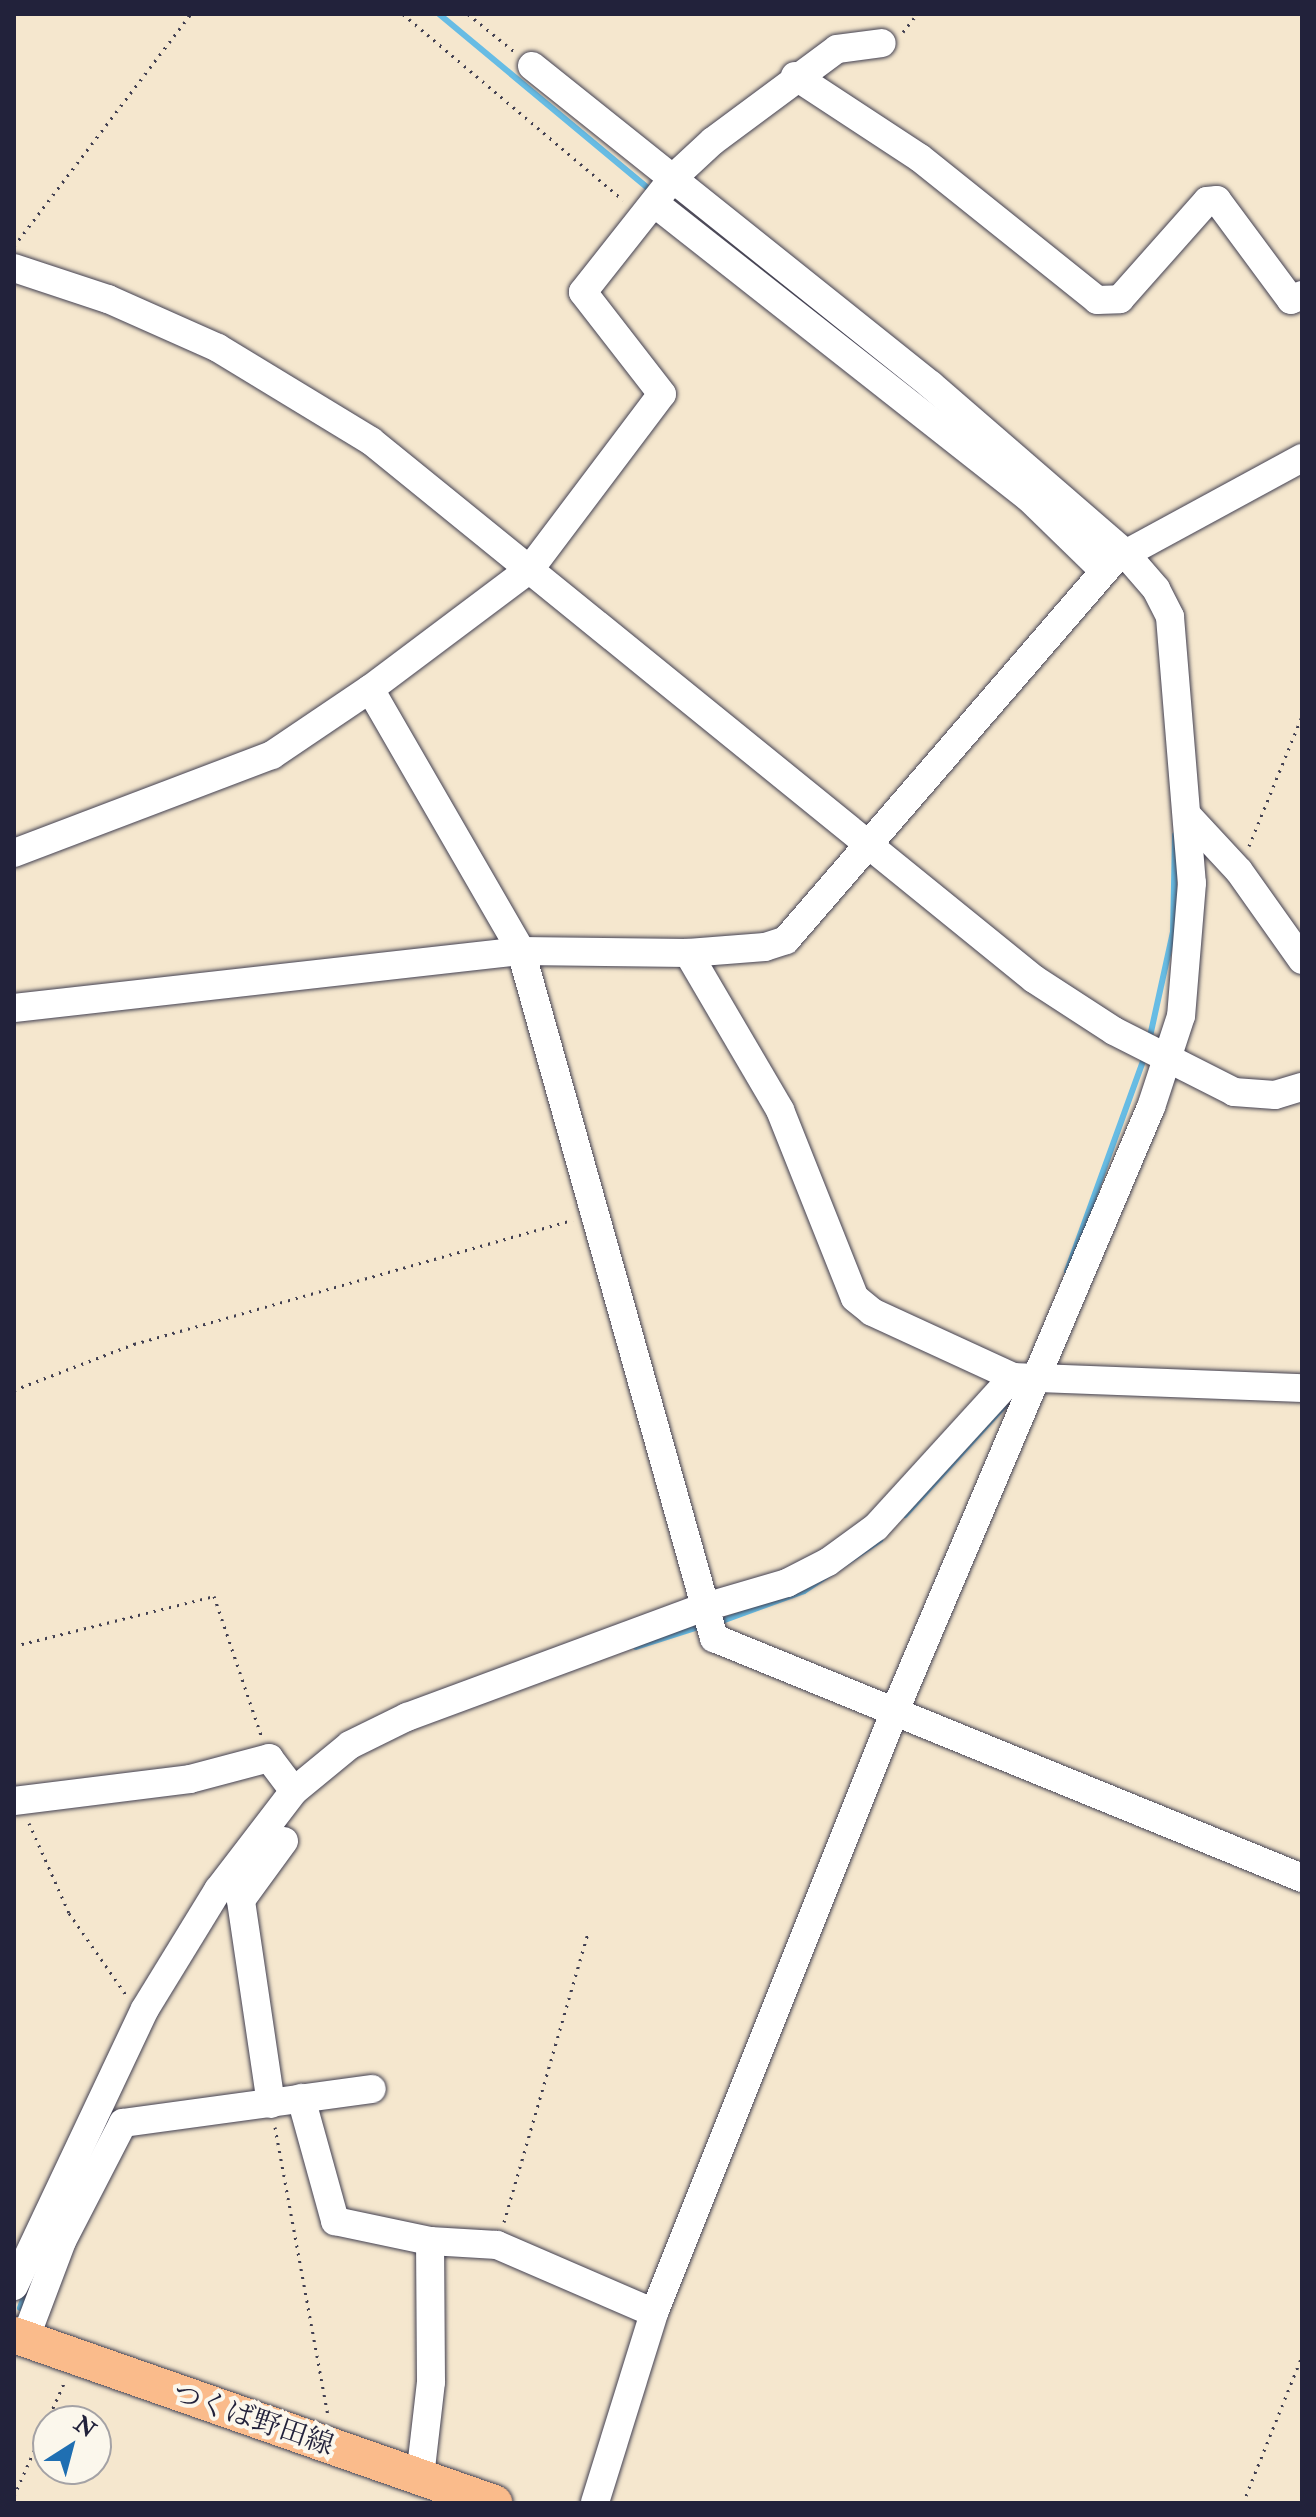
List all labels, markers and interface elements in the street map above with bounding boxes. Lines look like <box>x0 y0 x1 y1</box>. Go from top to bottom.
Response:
street label: つくば野田線 <box>168 2377 338 2463</box>
north arrow <box>32 2405 112 2485</box>
text: N <box>69 2410 101 2444</box>

